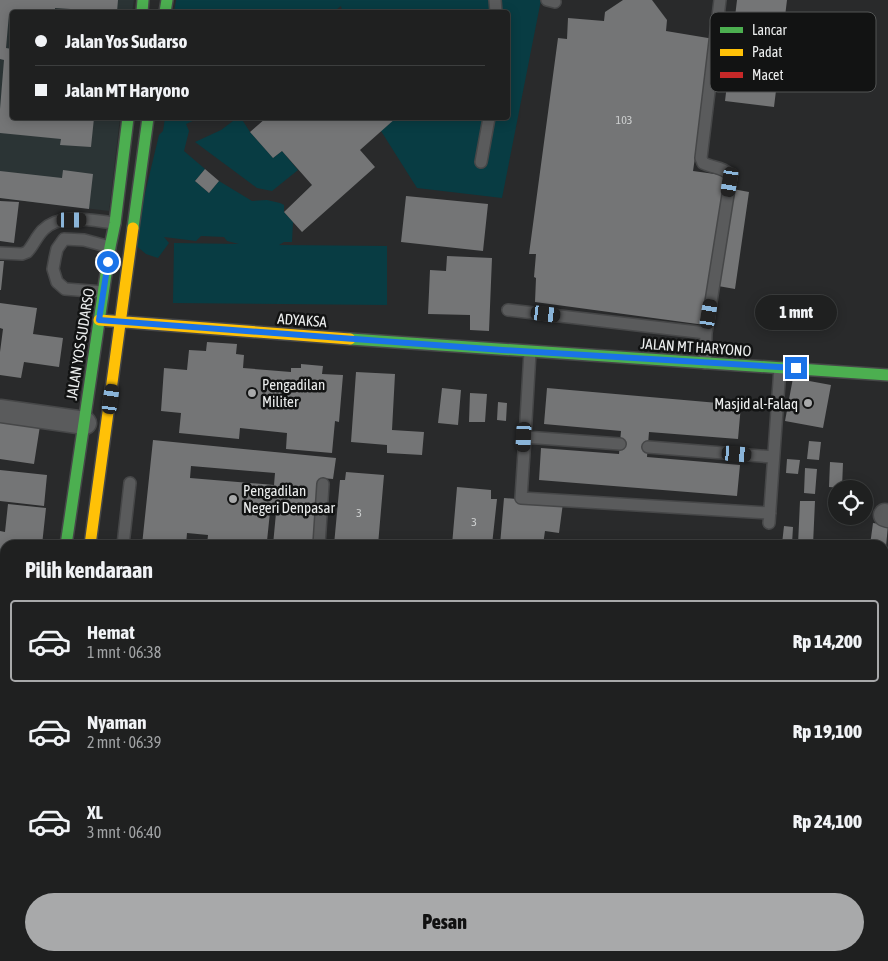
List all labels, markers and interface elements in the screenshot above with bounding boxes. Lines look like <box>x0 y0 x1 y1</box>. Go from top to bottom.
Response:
legend <box>710 12 876 92</box>
text: Lancar <box>752 22 787 38</box>
text: Jalan Yos Sudarso <box>65 30 187 52</box>
text: Padat <box>752 44 782 60</box>
text: Macet <box>752 67 783 83</box>
text: Jalan MT Haryono <box>65 79 189 101</box>
house number: 103 <box>616 113 632 127</box>
car <box>720 166 739 198</box>
car <box>57 213 87 228</box>
route start <box>97 251 119 273</box>
street label: JALAN YOS SUDARSO <box>63 287 97 401</box>
callout: 1 mnt <box>755 296 837 330</box>
car <box>699 298 718 330</box>
text: 1 mnt <box>779 303 813 321</box>
car <box>530 305 561 323</box>
street label: ADYAKSA <box>277 310 328 330</box>
street label: JALAN MT HARYONO <box>640 335 752 359</box>
route end <box>785 357 807 379</box>
place label: Pengadilan Militer <box>262 376 325 410</box>
car <box>101 383 120 415</box>
marker: Pengadilan Militer <box>246 387 258 399</box>
place label: Masjid al-Falaq <box>714 395 798 412</box>
marker: Masjid al-Falaq <box>802 397 814 409</box>
car <box>515 422 532 452</box>
car <box>721 445 752 463</box>
map controls <box>828 480 873 525</box>
button: locate <box>828 480 873 525</box>
place label: Pengadilan Negeri Denpasar <box>243 482 335 516</box>
marker: Pengadilan Negeri Denpasar <box>227 493 239 505</box>
house number: 3 <box>356 506 362 520</box>
house number: 3 <box>471 515 477 529</box>
text: Pilih kendaraan <box>25 557 153 583</box>
icon: car <box>27 619 72 664</box>
text: Hemat <box>87 621 135 643</box>
text: Rp 14,200 <box>793 630 862 652</box>
text: 1 mnt · 06:38 <box>87 643 161 661</box>
icon: car <box>27 709 72 754</box>
text: Nyaman <box>87 711 146 733</box>
text: Rp 19,100 <box>793 720 862 742</box>
text: 2 mnt · 06:39 <box>87 733 161 751</box>
icon: car <box>27 799 72 844</box>
text: XL <box>87 801 103 823</box>
text: Rp 24,100 <box>793 810 862 832</box>
text: 3 mnt · 06:40 <box>87 823 161 841</box>
button: Pesan <box>25 893 864 951</box>

